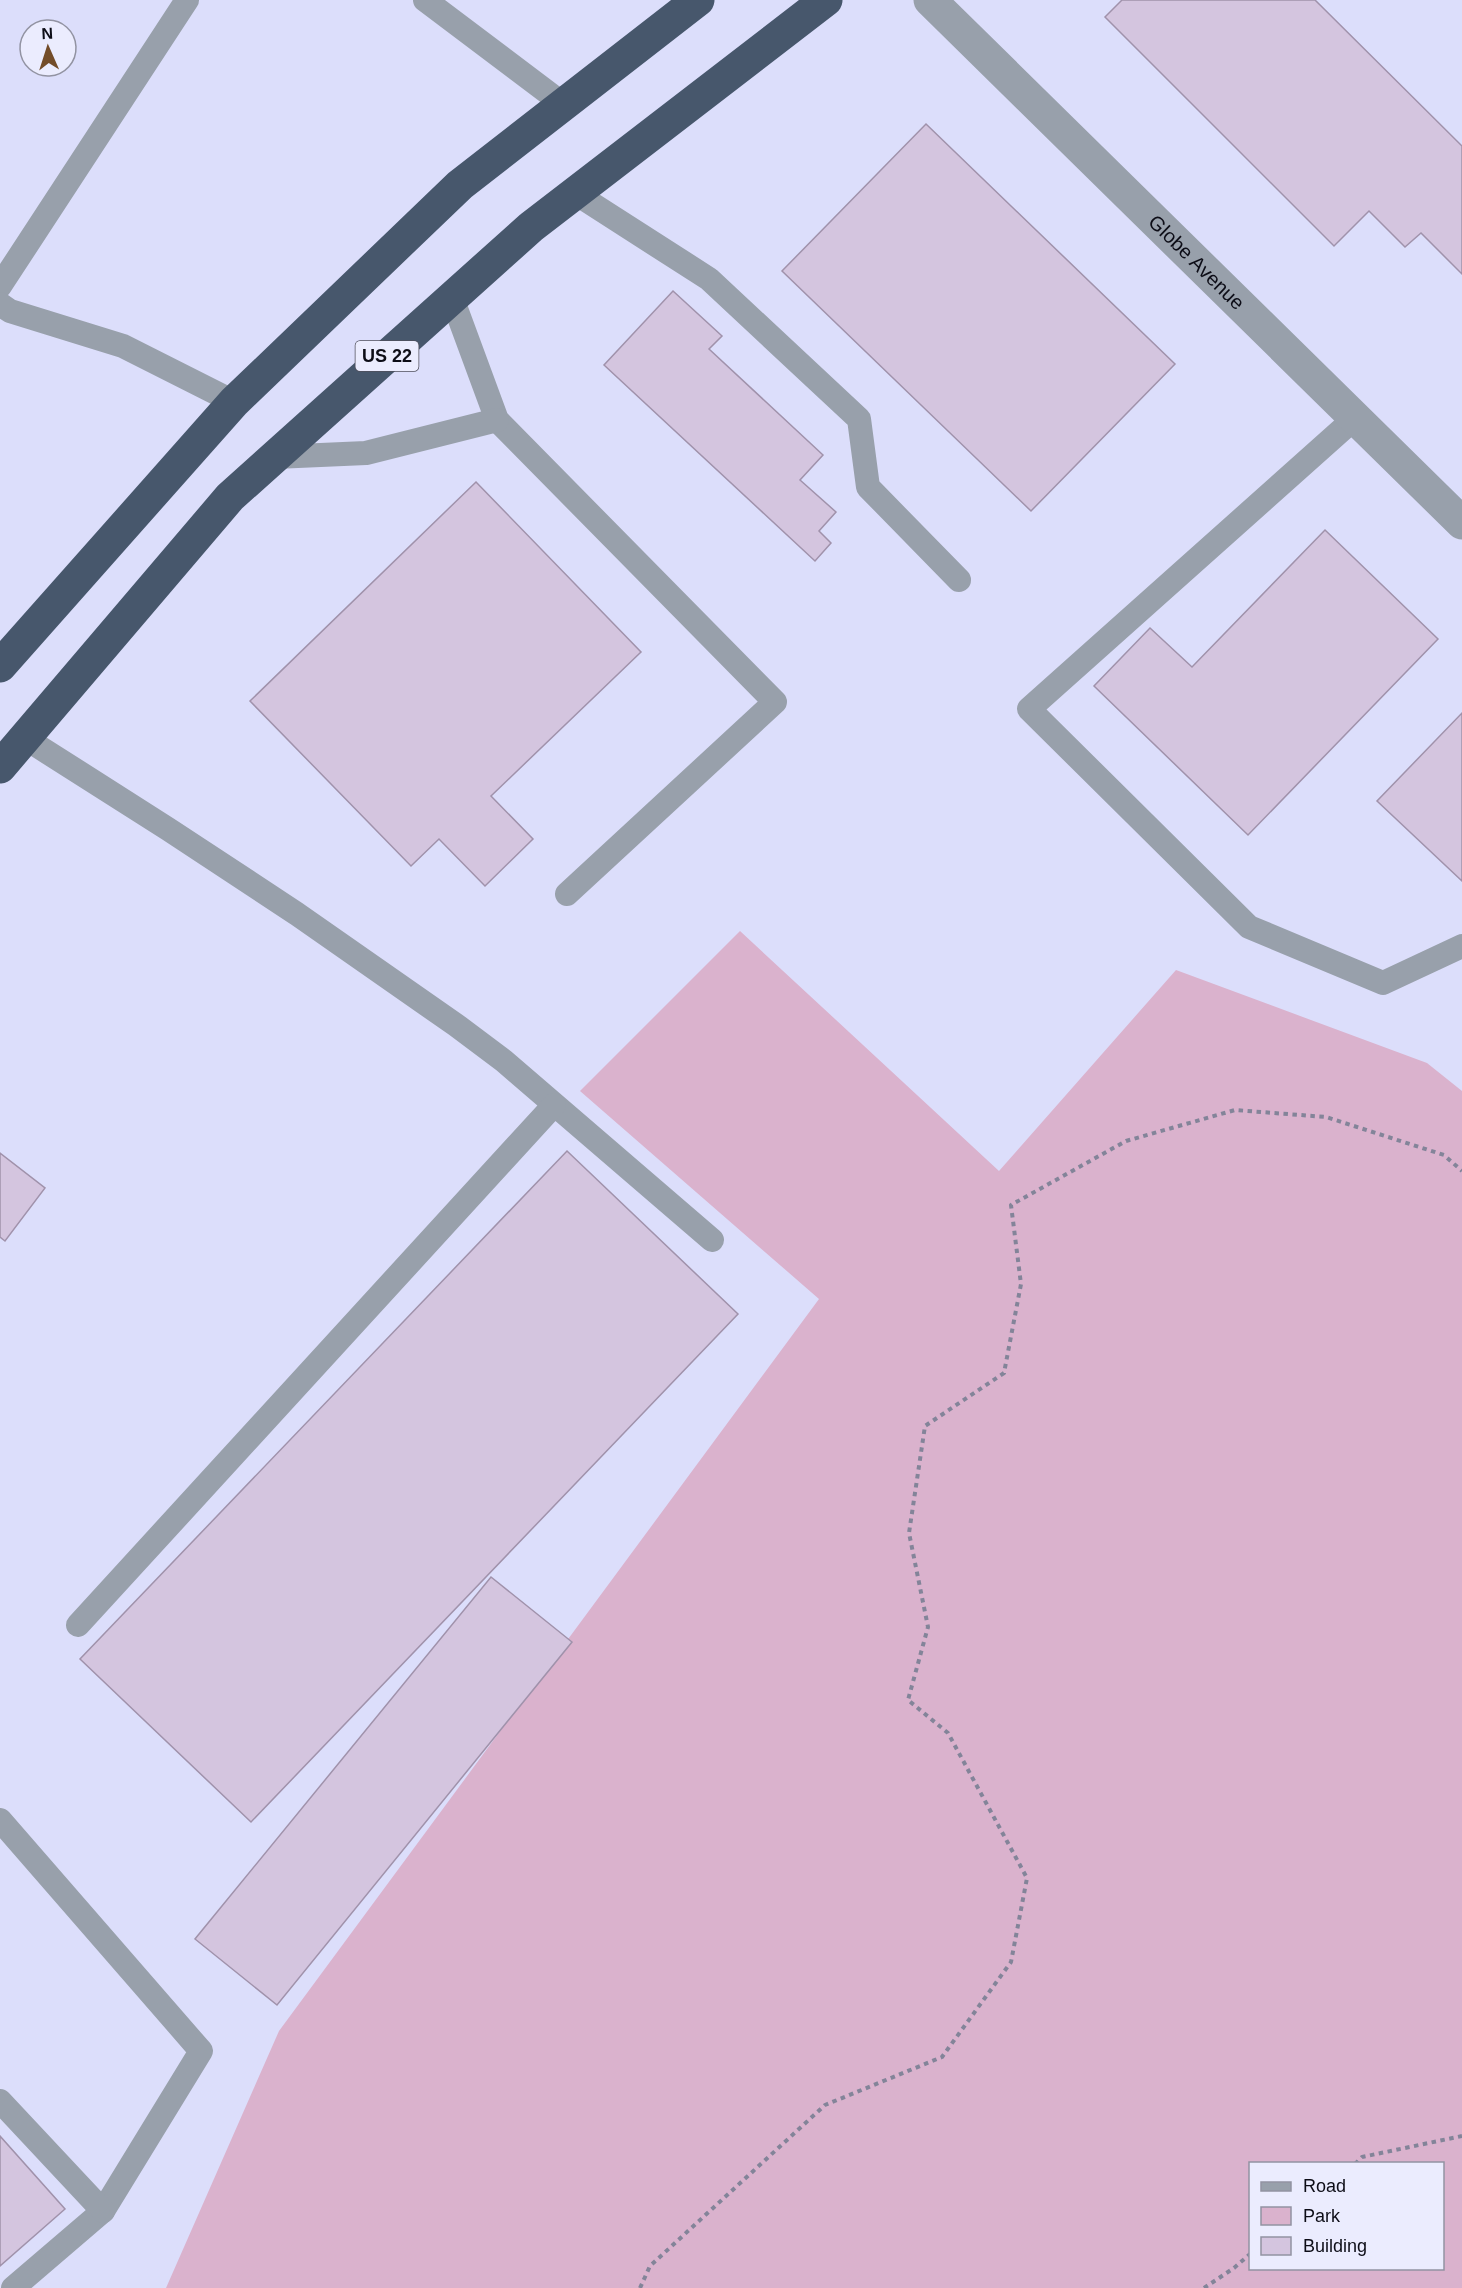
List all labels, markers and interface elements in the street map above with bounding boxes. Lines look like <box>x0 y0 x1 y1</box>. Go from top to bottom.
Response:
north arrow <box>18 18 78 78</box>
text: N <box>41 25 53 42</box>
street label: Globe Avenue <box>1144 210 1249 314</box>
road number: US 22 <box>356 341 418 371</box>
legend <box>1249 2162 1444 2270</box>
text: Road <box>1303 2176 1346 2196</box>
text: Park <box>1303 2206 1341 2226</box>
text: Building <box>1303 2236 1367 2256</box>

